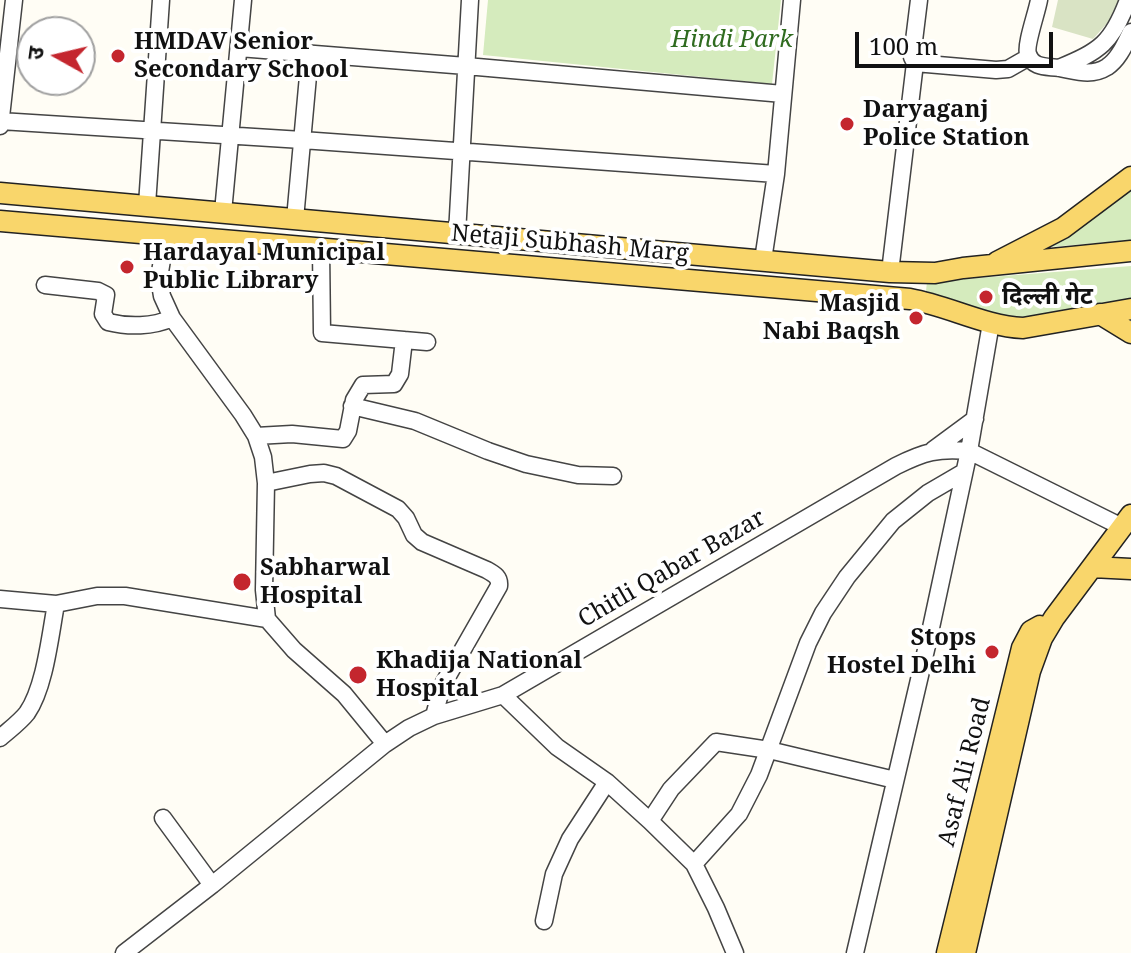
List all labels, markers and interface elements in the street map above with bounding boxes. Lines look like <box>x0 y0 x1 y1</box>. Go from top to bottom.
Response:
north arrow <box>16 16 96 96</box>
scale bar <box>859 16 1057 66</box>
park label: Hindi Park <box>671 26 793 54</box>
place label: HMDAV Senior Secondary School <box>134 28 348 84</box>
text: 100 m <box>869 29 938 62</box>
text: उ <box>18 44 50 61</box>
marker: HMDAV Senior Secondary School <box>109 47 127 65</box>
place label: Daryaganj Police Station <box>863 96 1029 152</box>
marker: Daryaganj Police Station <box>838 115 856 133</box>
street label: Netaji Subhash Marg <box>450 219 690 269</box>
place label: Hardayal Municipal Public Library <box>143 239 385 295</box>
marker: Hardayal Municipal Public Library <box>118 258 136 276</box>
place label: दिल्ली गेट <box>1002 283 1093 311</box>
marker: दिल्ली गेट <box>977 288 995 306</box>
place label: Masjid Nabi Baqsh <box>763 290 900 346</box>
marker: Masjid Nabi Baqsh <box>907 309 925 327</box>
street label: Chitli Qabar Bazar <box>573 504 771 634</box>
place label: Sabharwal Hospital <box>260 554 390 610</box>
marker: Sabharwal Hospital <box>231 571 253 593</box>
place label: Stops Hostel Delhi <box>827 624 976 680</box>
marker: Stops Hostel Delhi <box>983 643 1001 661</box>
place label: Khadija National Hospital <box>376 647 582 703</box>
marker: Khadija National Hospital <box>347 664 369 686</box>
street label: Asaf Ali Road <box>933 695 997 849</box>

